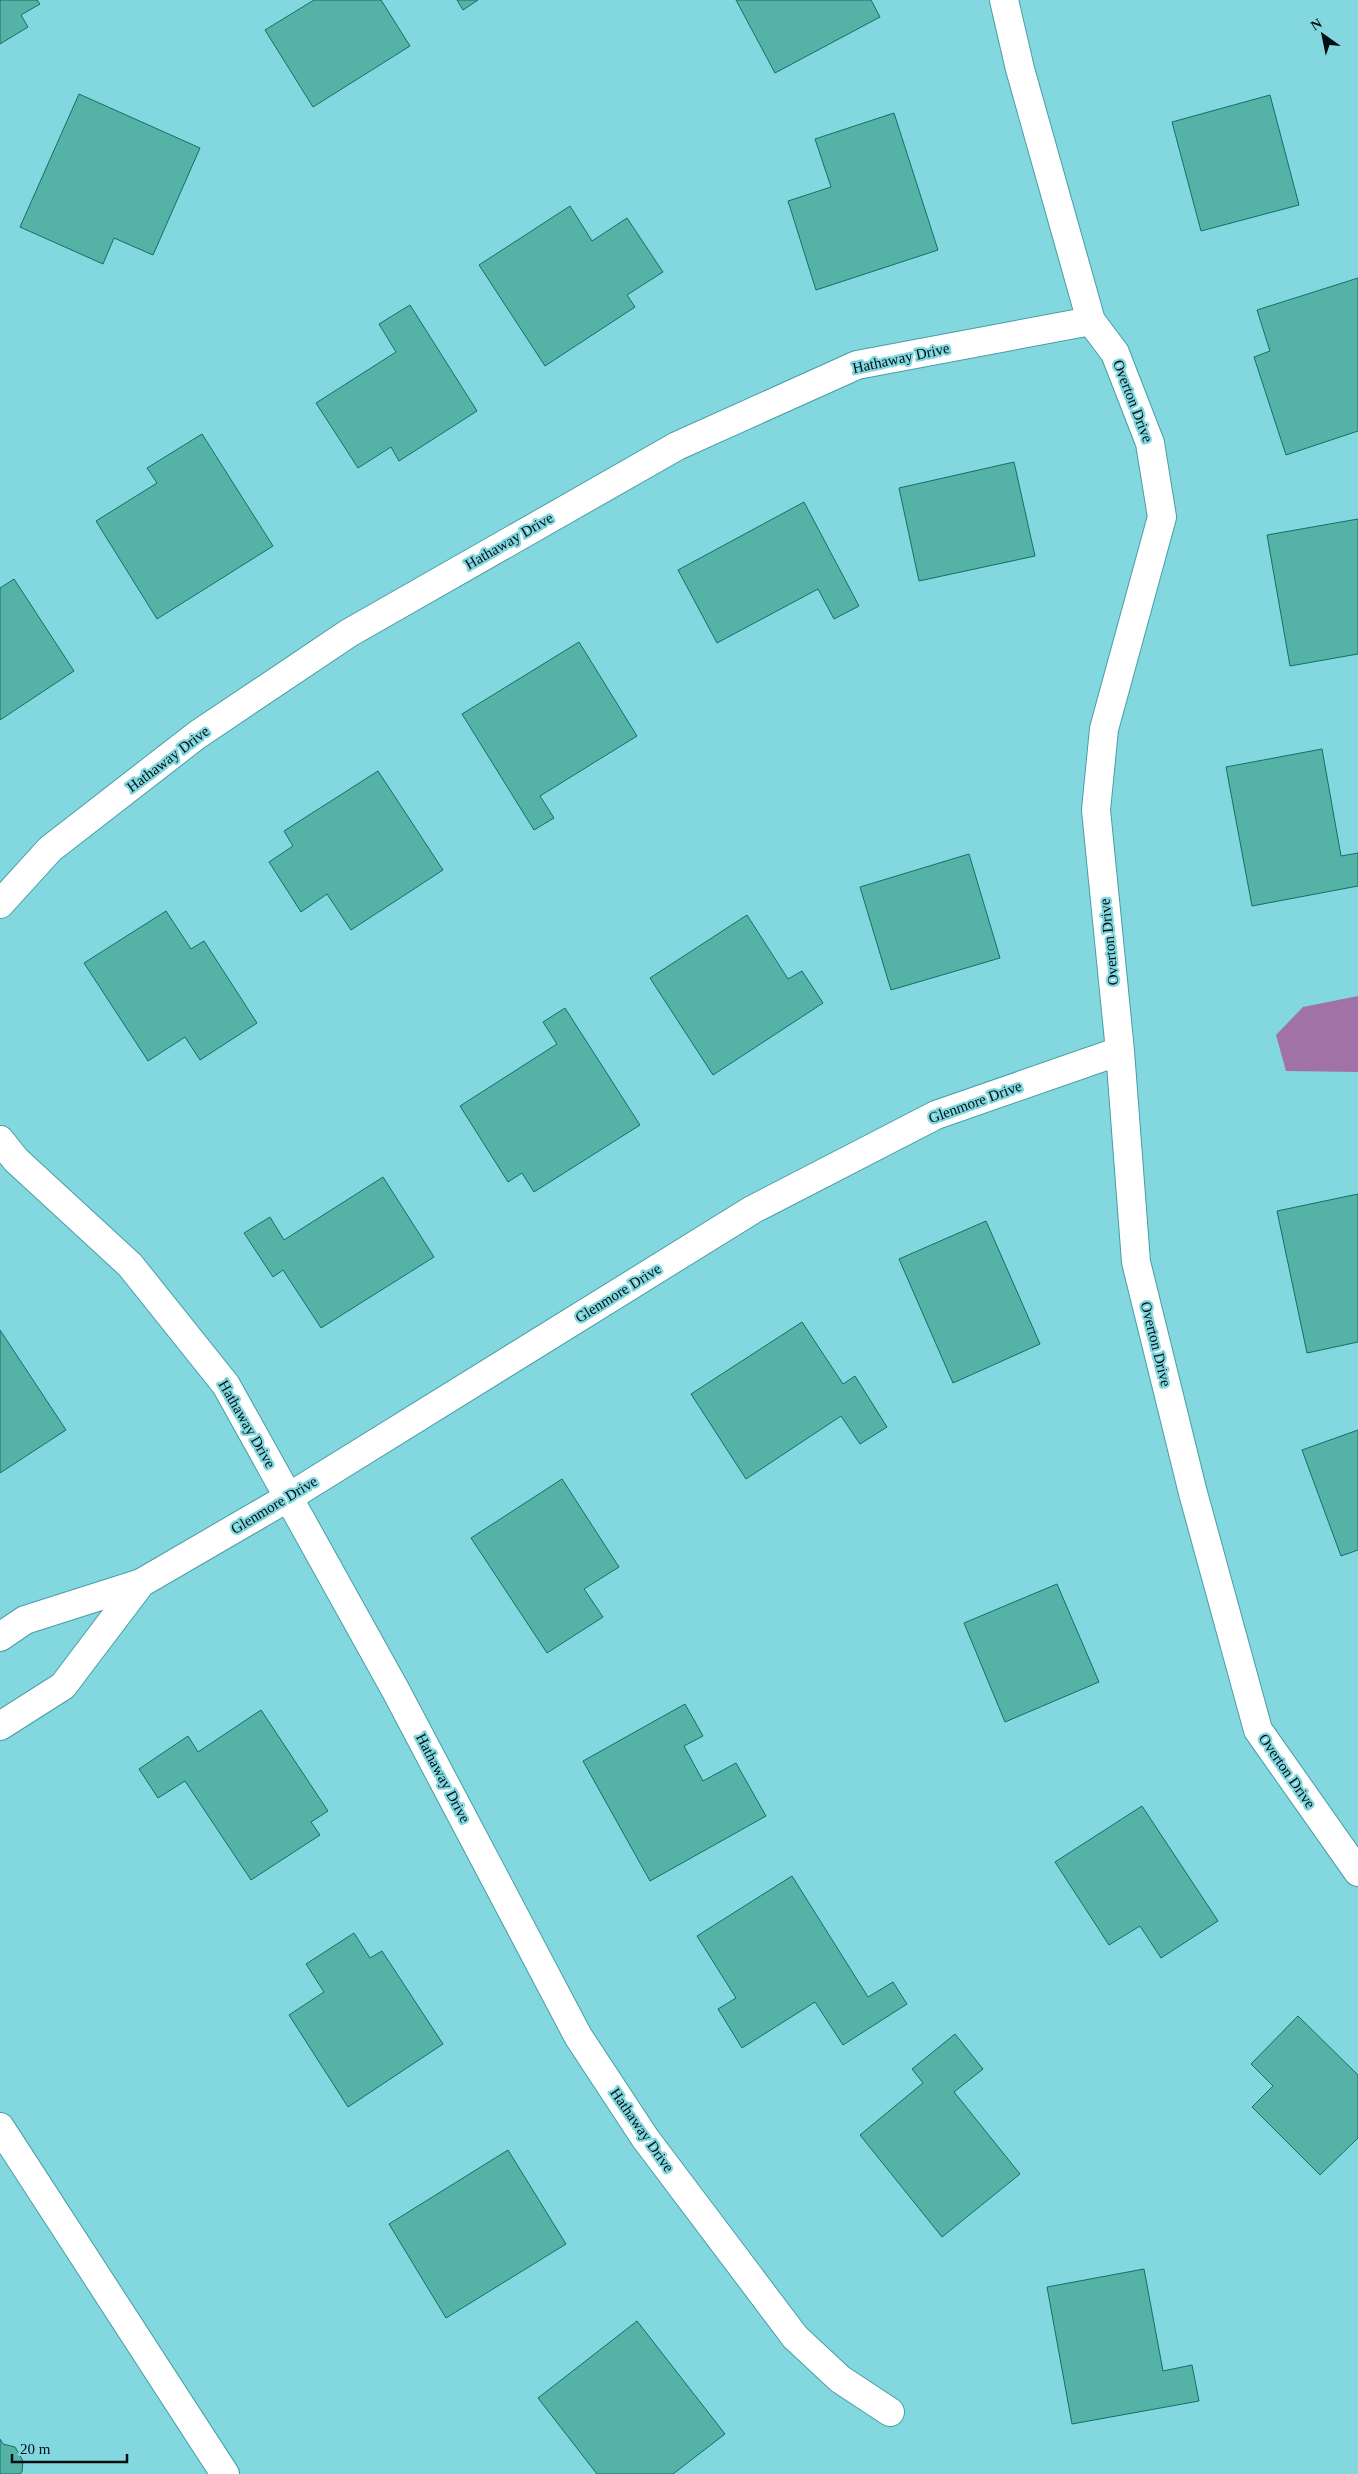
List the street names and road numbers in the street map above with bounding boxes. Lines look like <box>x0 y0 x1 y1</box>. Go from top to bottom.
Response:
street label: Hathaway Drive <box>851 340 951 376</box>
street label: Overton Drive <box>1110 357 1156 445</box>
street label: Hathaway Drive <box>462 509 556 573</box>
street label: Hathaway Drive <box>124 723 212 795</box>
street label: Overton Drive <box>1096 898 1122 986</box>
street label: Glenmore Drive <box>926 1078 1024 1126</box>
street label: Glenmore Drive <box>572 1260 664 1326</box>
street label: Overton Drive <box>1138 1300 1174 1388</box>
street label: Hathaway Drive <box>215 1377 279 1471</box>
street label: Glenmore Drive <box>228 1473 320 1537</box>
street label: Hathaway Drive <box>413 1731 473 1826</box>
street label: Overton Drive <box>1255 1731 1319 1812</box>
street label: Hathaway Drive <box>607 2085 677 2175</box>

